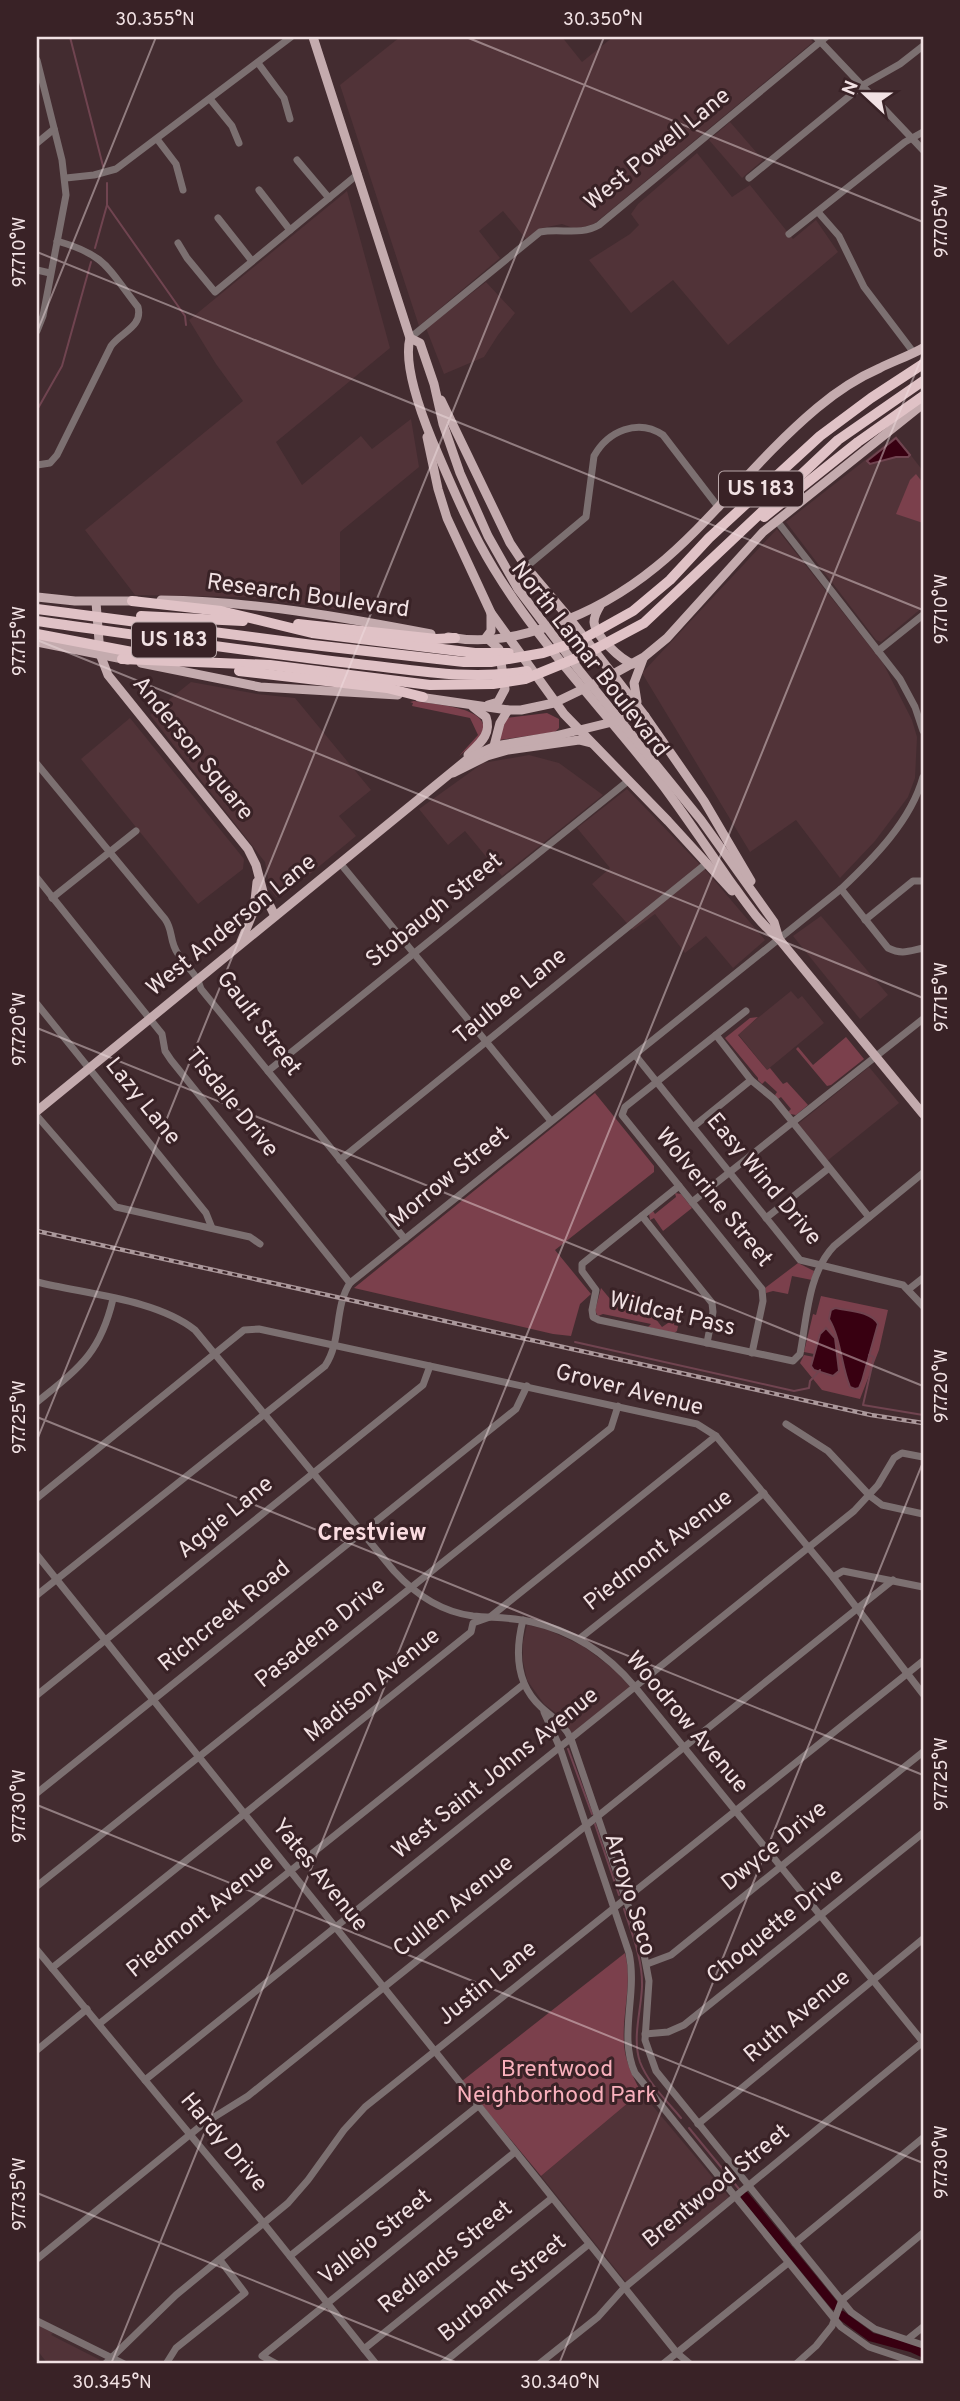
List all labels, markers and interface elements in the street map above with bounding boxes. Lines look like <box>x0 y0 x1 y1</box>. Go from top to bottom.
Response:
text: 30.355°N <box>115 9 195 32</box>
text: 30.350°N <box>563 9 643 32</box>
north arrow <box>830 60 900 130</box>
text: N <box>837 78 865 99</box>
street label: West Powell Lane <box>579 82 737 218</box>
text: 97.705°W <box>931 184 954 258</box>
text: 97.710°W <box>9 217 32 287</box>
road number: US 183 <box>719 472 803 506</box>
street label: North Lamar Boulevard <box>504 556 674 764</box>
street label: Research Boulevard <box>205 568 411 626</box>
text: 97.710°W <box>931 574 954 644</box>
text: 97.715°W <box>9 606 32 676</box>
road number: US 183 <box>132 622 216 658</box>
street label: Anderson Square <box>125 671 259 827</box>
street label: Stobaugh Street <box>361 847 509 975</box>
street label: West Anderson Lane <box>141 849 323 1003</box>
street label: Taulbee Lane <box>448 942 574 1052</box>
text: 97.715°W <box>931 962 954 1032</box>
street label: Gault Street <box>209 966 307 1082</box>
text: 97.720°W <box>9 992 32 1066</box>
street label: Tisdale Drive <box>178 1042 284 1164</box>
street label: Lazy Lane <box>98 1052 186 1152</box>
street label: Easy Wind Drive <box>699 1108 827 1252</box>
street label: Morrow Street <box>384 1121 516 1235</box>
street label: Wolverine Street <box>648 1122 778 1274</box>
street label: Wildcat Pass <box>606 1286 738 1344</box>
text: 97.720°W <box>931 1349 954 1423</box>
street label: Grover Avenue <box>552 1359 706 1423</box>
text: 97.725°W <box>9 1380 32 1454</box>
street label: Aggie Lane <box>172 1470 280 1566</box>
street label: Piedmont Avenue <box>579 1484 739 1618</box>
district label: Crestview <box>317 1519 427 1549</box>
street label: Richcreek Road <box>153 1555 297 1679</box>
street label: Pasadena Drive <box>250 1572 392 1696</box>
street label: Madison Avenue <box>299 1622 447 1750</box>
street label: Woodrow Avenue <box>618 1646 754 1800</box>
street label: West Saint Johns Avenue <box>387 1682 605 1866</box>
text: 97.725°W <box>931 1737 954 1811</box>
text: 97.730°W <box>9 1769 32 1843</box>
street label: Dwyce Drive <box>716 1795 834 1899</box>
street label: Yates Avenue <box>264 1813 374 1939</box>
street label: Arroyo Seco <box>597 1830 661 1960</box>
street label: Piedmont Avenue <box>121 1849 281 1985</box>
street label: Cullen Avenue <box>388 1850 520 1964</box>
street label: Choquette Drive <box>701 1863 851 1991</box>
street label: Justin Lane <box>432 1935 544 2033</box>
street label: Ruth Avenue <box>739 1964 857 2070</box>
park label: Brentwood Neighborhood Park <box>457 2056 657 2111</box>
street label: Hardy Drive <box>173 2087 273 2199</box>
street label: Brentwood Street <box>637 2119 797 2255</box>
text: 97.730°W <box>931 2125 954 2199</box>
text: 97.735°W <box>9 2157 32 2231</box>
street label: Vallejo Street <box>314 2184 438 2292</box>
street label: Redlands Street <box>373 2195 519 2321</box>
street label: Burbank Street <box>433 2228 573 2350</box>
text: 30.345°N <box>72 2372 152 2395</box>
text: 30.340°N <box>520 2372 600 2395</box>

